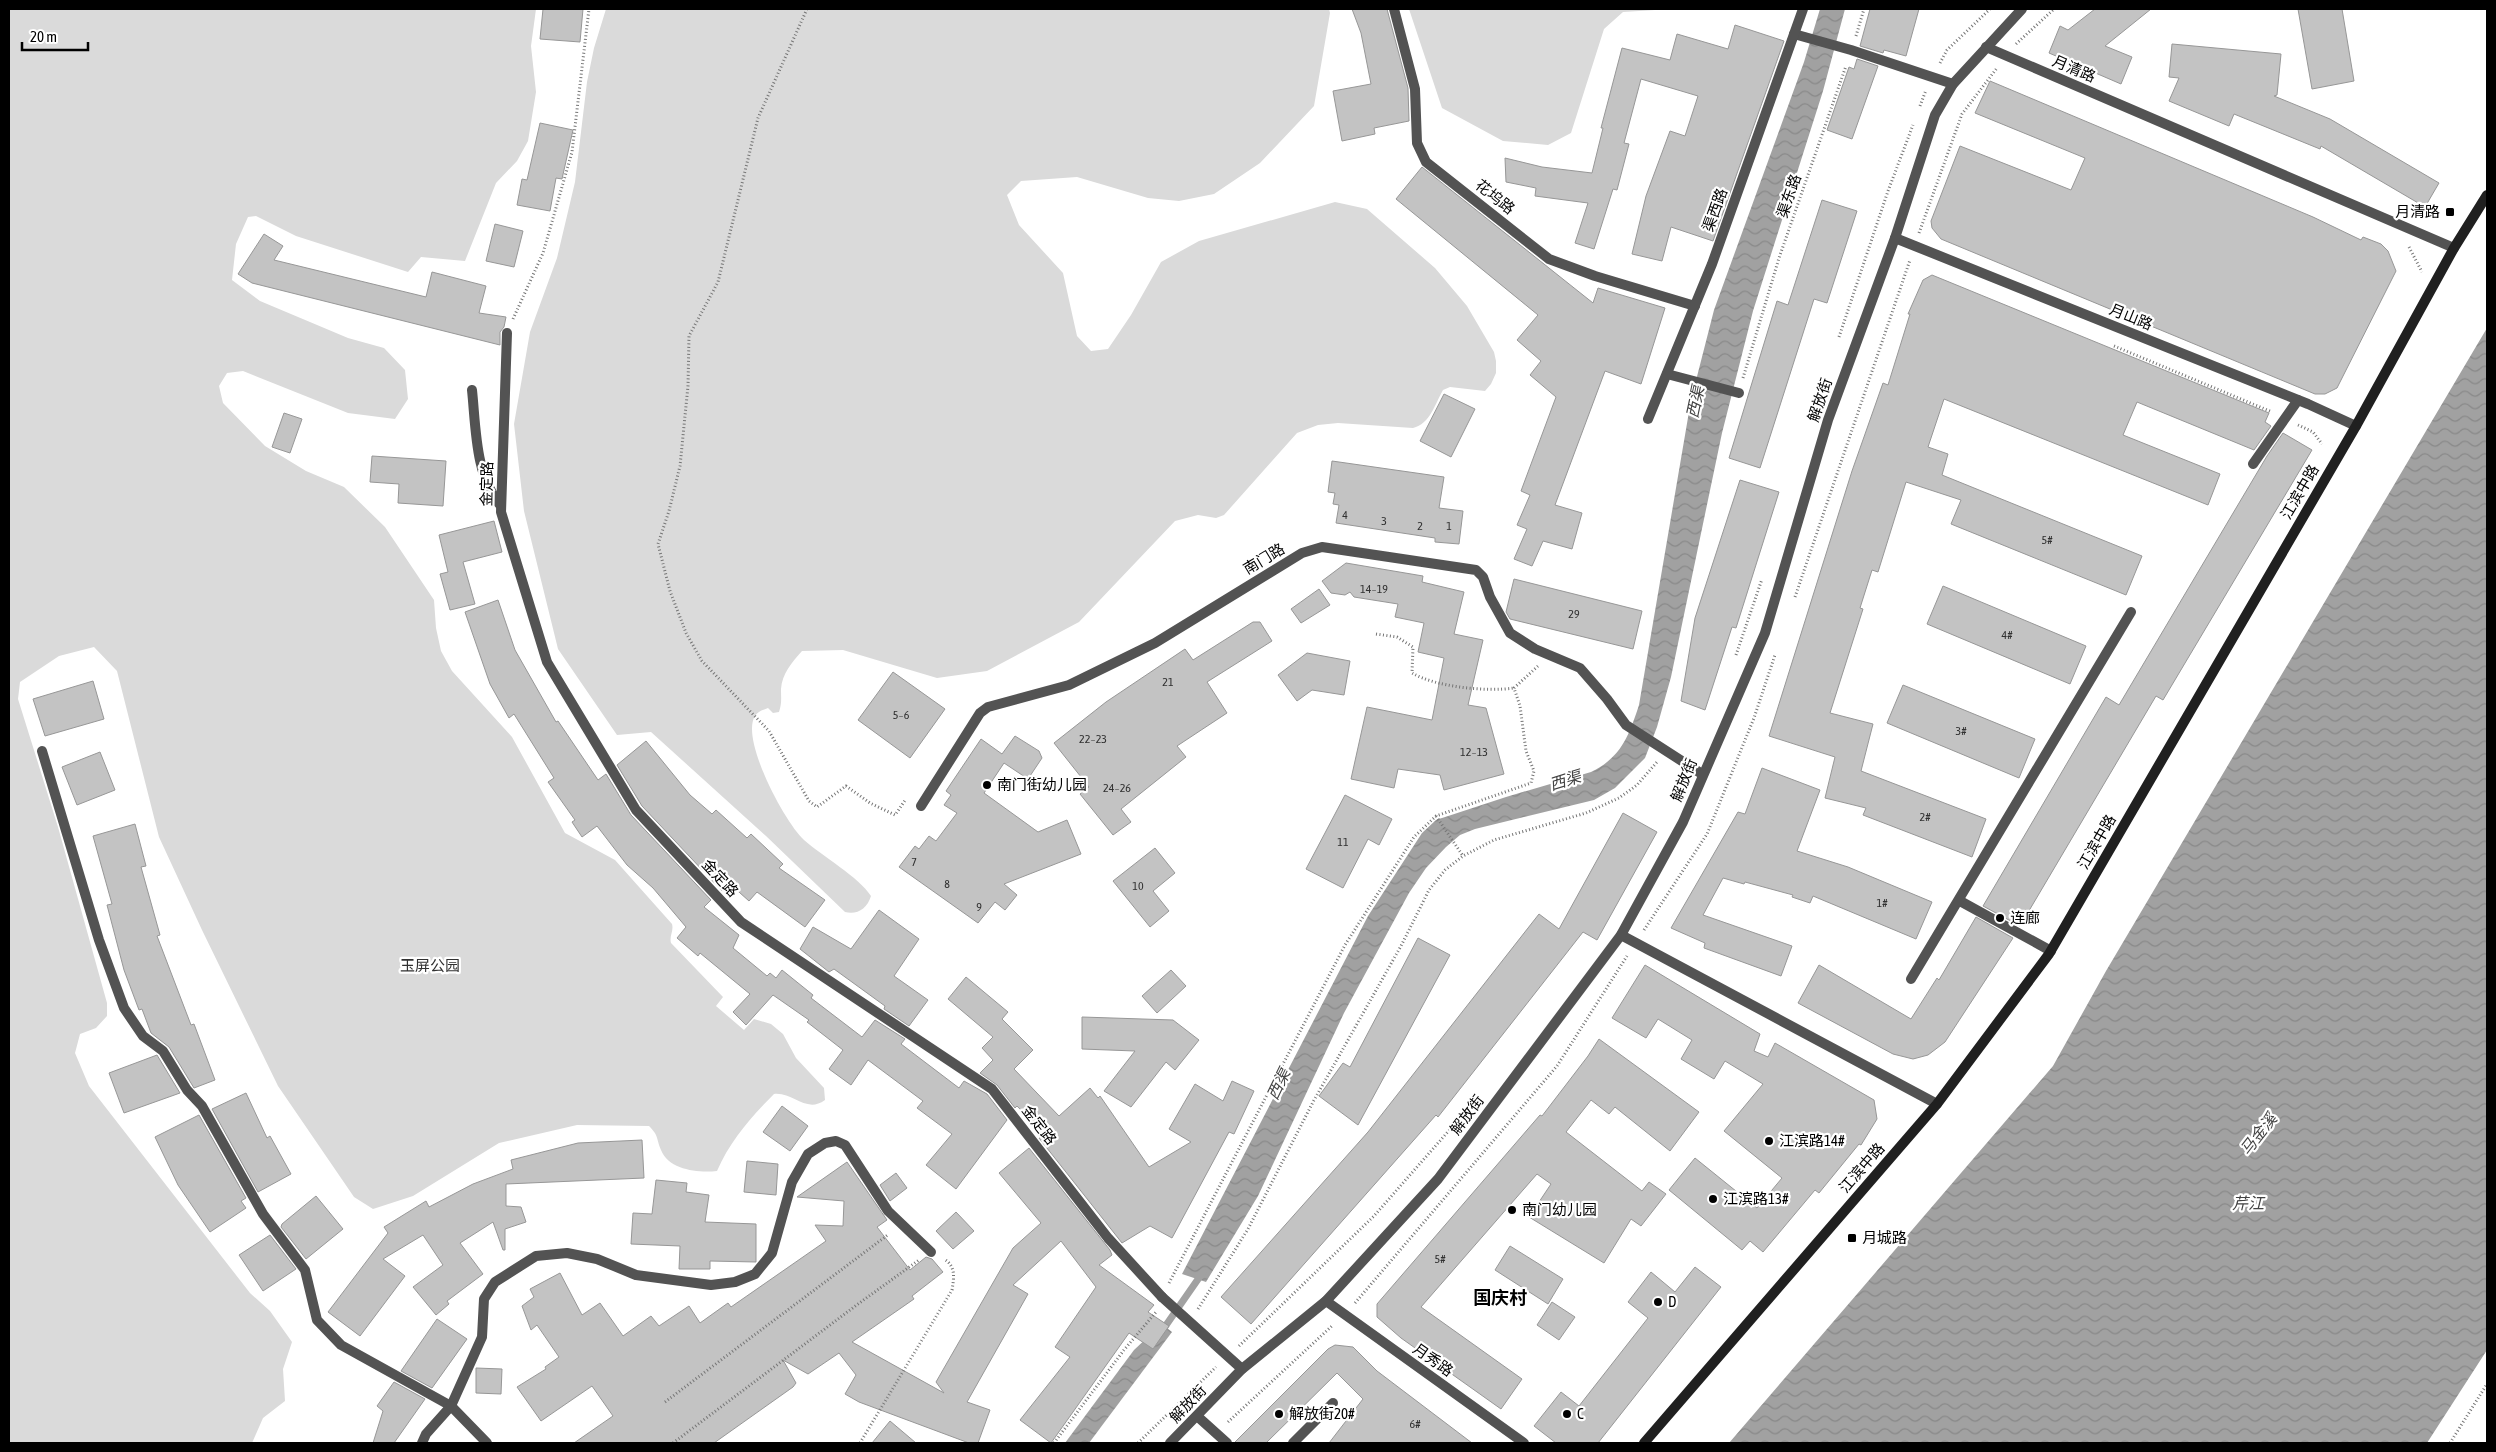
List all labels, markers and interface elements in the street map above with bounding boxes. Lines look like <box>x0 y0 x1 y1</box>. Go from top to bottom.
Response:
scale bar <box>22 20 89 52</box>
text: 20 m <box>30 28 57 45</box>
street label: 月清路 <box>2050 52 2098 85</box>
street label: 渠东路 <box>1773 172 1804 220</box>
street label: 花坞路 <box>1472 176 1518 217</box>
street label: 渠西路 <box>1699 186 1730 234</box>
place label: 月清路 <box>2395 203 2440 220</box>
marker: 月清路 <box>2444 206 2456 218</box>
street label: 月山路 <box>2107 300 2155 333</box>
street label: 解放街 <box>1804 376 1835 424</box>
water label: 西渠 <box>1683 383 1708 420</box>
street label: 金定路 <box>478 461 495 507</box>
street label: 江滨中路 <box>2277 462 2322 522</box>
house number: 4 <box>1342 508 1348 522</box>
house number: 3 <box>1381 514 1387 528</box>
house number: 2 <box>1417 519 1423 533</box>
house number: 1 <box>1446 519 1452 533</box>
house number: 5# <box>2042 533 2053 547</box>
street label: 南门路 <box>1240 540 1287 577</box>
house number: 14~19 <box>1360 582 1388 596</box>
house number: 29 <box>1568 607 1580 621</box>
house number: 4# <box>2002 628 2013 642</box>
house number: 21 <box>1162 675 1174 689</box>
house number: 5~6 <box>893 708 910 722</box>
house number: 3# <box>1956 724 1967 738</box>
house number: 22~23 <box>1079 732 1107 746</box>
house number: 12~13 <box>1460 745 1488 759</box>
street label: 解放街 <box>1667 756 1700 804</box>
water label: 西渠 <box>1547 766 1585 793</box>
place label: 南门街幼儿园 <box>997 776 1087 793</box>
marker: 南门街幼儿园 <box>981 779 993 791</box>
house number: 24~26 <box>1103 781 1131 795</box>
house number: 2# <box>1920 810 1931 824</box>
street label: 江滨中路 <box>2074 812 2119 872</box>
house number: 11 <box>1337 835 1349 849</box>
street label: 金定路 <box>699 855 742 900</box>
house number: 7 <box>911 855 917 869</box>
house number: 8 <box>944 877 950 891</box>
house number: 10 <box>1132 879 1144 893</box>
house number: 1# <box>1877 896 1888 910</box>
house number: 9 <box>976 900 982 914</box>
place label: 连廊 <box>2010 909 2040 926</box>
marker: 连廊 <box>1994 912 2006 924</box>
park label: 玉屏公园 <box>400 957 460 974</box>
water label: 西渠 <box>1263 1064 1294 1102</box>
street label: 解放街 <box>1446 1092 1487 1138</box>
street label: 金定路 <box>1019 1102 1060 1148</box>
water label: 马金溪 <box>2236 1108 2281 1158</box>
place label: 江滨路14# <box>1779 1132 1845 1149</box>
marker: 江滨路14# <box>1763 1135 1775 1147</box>
street label: 江滨中路 <box>1836 1139 1888 1196</box>
place label: 江滨路13# <box>1723 1190 1789 1207</box>
marker: 江滨路13# <box>1707 1193 1719 1205</box>
water label: 芹江 <box>2232 1194 2266 1212</box>
place label: 南门幼儿园 <box>1522 1201 1597 1218</box>
marker: 南门幼儿园 <box>1506 1204 1518 1216</box>
place label: 月城路 <box>1862 1229 1907 1246</box>
marker: 月城路 <box>1846 1232 1858 1244</box>
house number: 5# <box>1435 1252 1446 1266</box>
district label: 国庆村 <box>1473 1287 1527 1308</box>
place label: D <box>1668 1293 1676 1310</box>
marker: D <box>1652 1296 1664 1308</box>
street label: 月秀路 <box>1410 1340 1457 1379</box>
street label: 解放街 <box>1166 1382 1209 1426</box>
place label: 解放街20# <box>1289 1405 1355 1422</box>
place label: C <box>1577 1405 1584 1422</box>
marker: 解放街20# <box>1273 1408 1285 1420</box>
marker: C <box>1561 1408 1573 1420</box>
house number: 6# <box>1410 1417 1421 1431</box>

